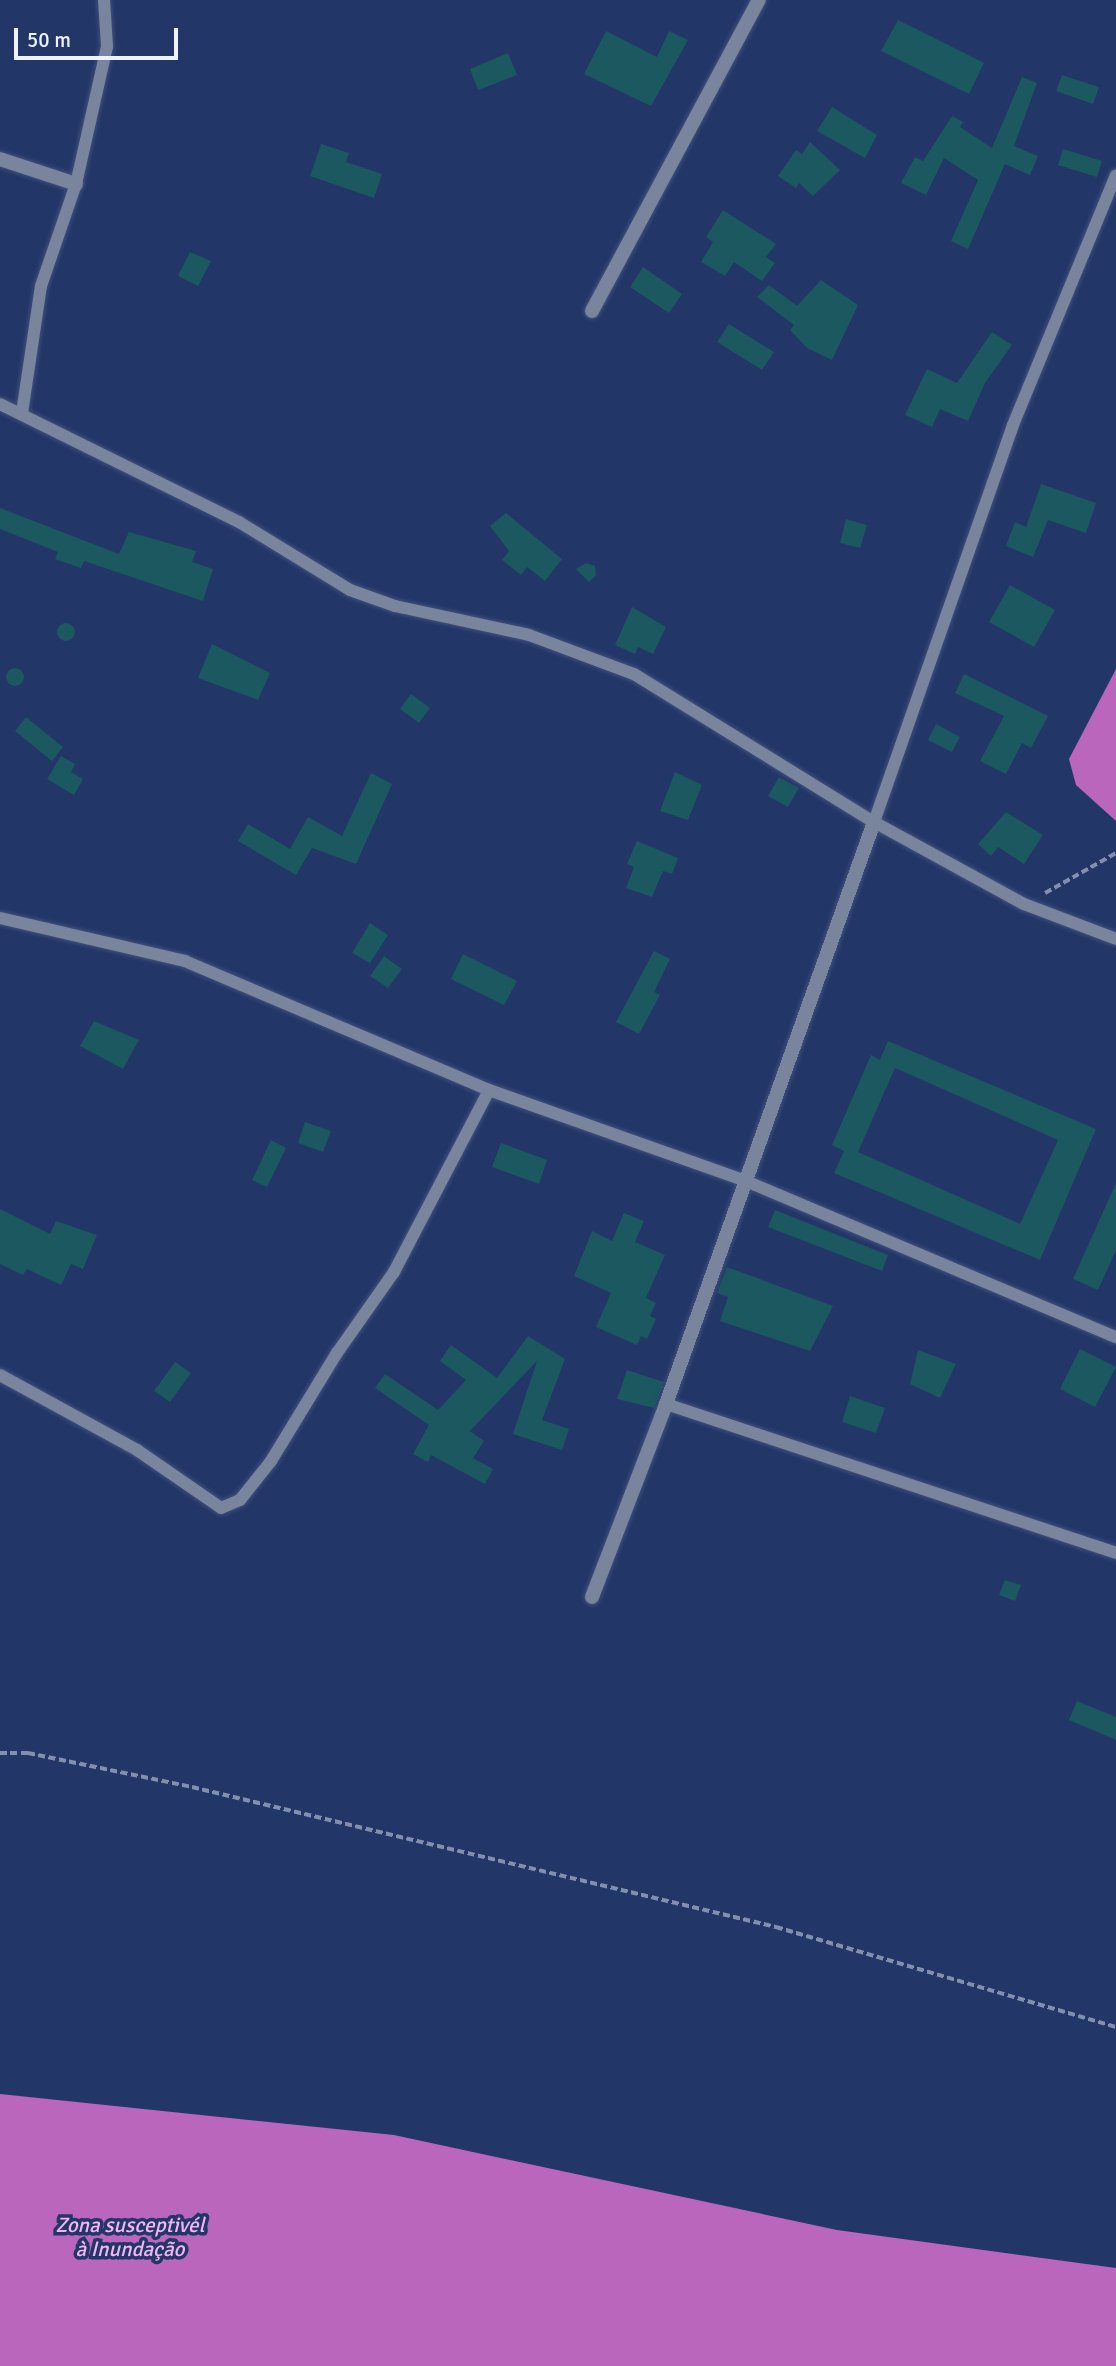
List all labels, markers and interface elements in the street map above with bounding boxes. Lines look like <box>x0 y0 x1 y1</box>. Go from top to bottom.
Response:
scale bar <box>18 14 182 58</box>
text: 50 m <box>27 27 71 53</box>
water label: Zona susceptivél à Inundação <box>55 2212 205 2262</box>

